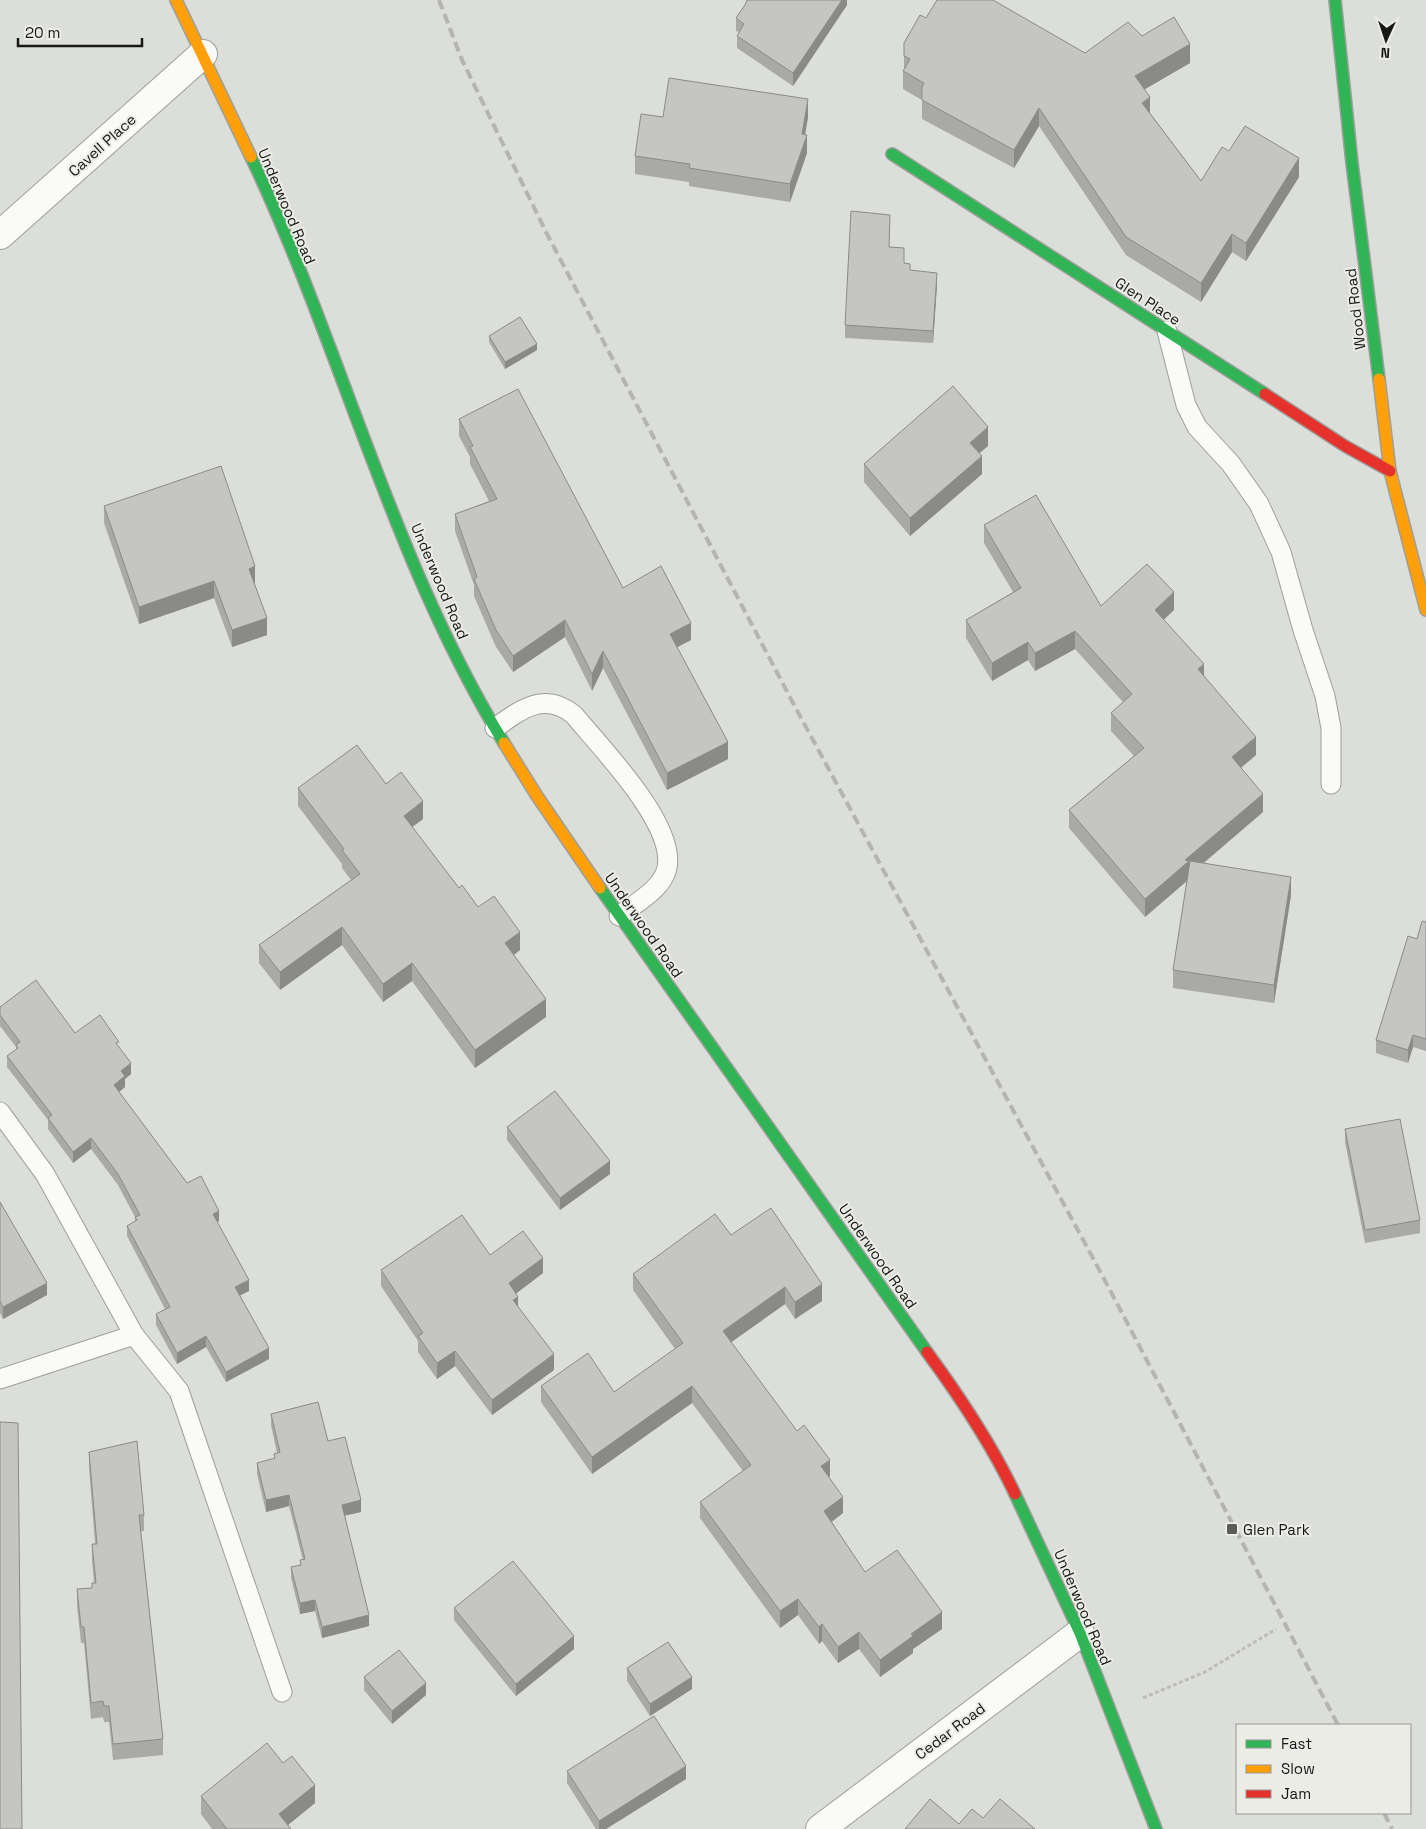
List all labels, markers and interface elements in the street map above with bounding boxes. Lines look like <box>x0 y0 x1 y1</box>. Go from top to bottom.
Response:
scale bar <box>18 15 141 47</box>
north arrow <box>1361 15 1411 65</box>
text: 20 m <box>25 23 60 42</box>
text: N <box>1380 44 1390 62</box>
street label: Cavell Place <box>64 110 140 180</box>
street label: Underwood Road <box>254 145 320 267</box>
street label: Wood Road <box>1341 267 1369 351</box>
street label: Glen Place <box>1112 273 1185 329</box>
street label: Underwood Road <box>407 520 473 642</box>
street label: Underwood Road <box>601 869 687 981</box>
street label: Underwood Road <box>835 1200 921 1312</box>
place label: Glen Park <box>1243 1520 1310 1539</box>
marker: Glen Park <box>1225 1522 1239 1536</box>
street label: Underwood Road <box>1050 1546 1116 1668</box>
street label: Cedar Road <box>911 1698 989 1764</box>
legend <box>1236 1724 1411 1814</box>
text: Fast <box>1281 1734 1312 1753</box>
text: Slow <box>1281 1759 1315 1778</box>
text: Jam <box>1281 1784 1311 1803</box>

